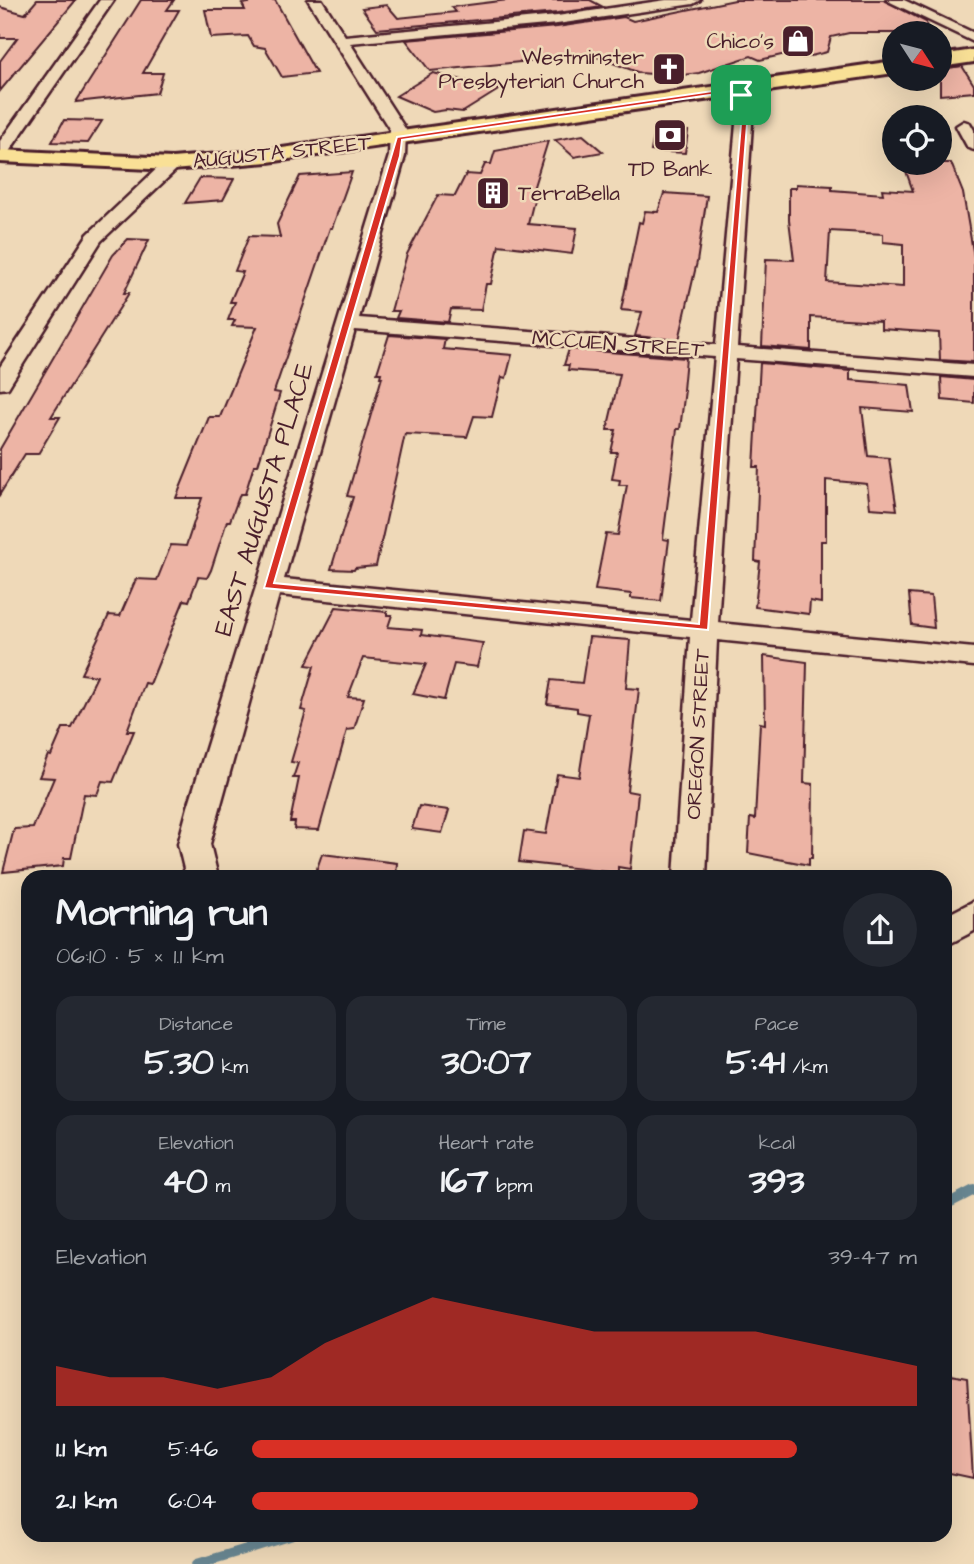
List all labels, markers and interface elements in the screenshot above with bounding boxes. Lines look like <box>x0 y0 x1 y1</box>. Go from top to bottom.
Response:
north arrow <box>882 21 952 91</box>
map controls <box>882 21 952 175</box>
shop icon: Chico's <box>779 22 817 60</box>
place label: Chico's <box>707 27 774 56</box>
place label: Westminster Presbyterian Church <box>438 43 645 98</box>
church icon: Westminster Presbyterian Church <box>650 50 688 88</box>
pin <box>711 65 771 125</box>
icon: arrive <box>722 76 760 114</box>
button: locate <box>882 105 952 175</box>
bank icon: TD Bank <box>651 116 689 154</box>
street label: AUGUSTA STREET <box>191 128 374 176</box>
place label: TD Bank <box>628 155 712 184</box>
building icon: TerraBella <box>474 174 512 212</box>
place label: TerraBella <box>518 179 620 208</box>
street label: MCCUEN STREET <box>531 324 706 365</box>
street label: EAST AUGUSTA PLACE <box>205 358 323 640</box>
street label: OREGON STREET <box>679 647 717 820</box>
text: Morning run <box>56 888 268 940</box>
button: share <box>843 893 917 967</box>
text: 06:10 · 5 × 1.1 km <box>56 940 224 972</box>
text: Distance <box>159 1011 233 1038</box>
text: Time <box>467 1011 506 1038</box>
text: Pace <box>755 1011 799 1038</box>
text: 5.30 <box>144 1038 214 1087</box>
text: 30:07 <box>442 1038 531 1087</box>
text: 5:41 <box>726 1038 785 1087</box>
text: km <box>214 1054 248 1081</box>
text: /km <box>785 1054 828 1081</box>
text: Elevation <box>159 1130 234 1157</box>
text: Heart rate <box>439 1130 534 1157</box>
text: kcal <box>759 1130 795 1157</box>
text: 40 <box>162 1157 208 1206</box>
text: 167 <box>441 1157 489 1206</box>
text: 393 <box>749 1157 805 1206</box>
text: m <box>208 1173 230 1200</box>
text: bpm <box>489 1173 532 1200</box>
text: Elevation <box>56 1241 147 1273</box>
text: 39–47 m <box>828 1241 917 1273</box>
text: 1.1 km <box>56 1433 106 1465</box>
text: 5:46 <box>168 1433 218 1465</box>
text: 2.1 km <box>56 1485 117 1517</box>
text: 6:04 <box>168 1485 216 1517</box>

